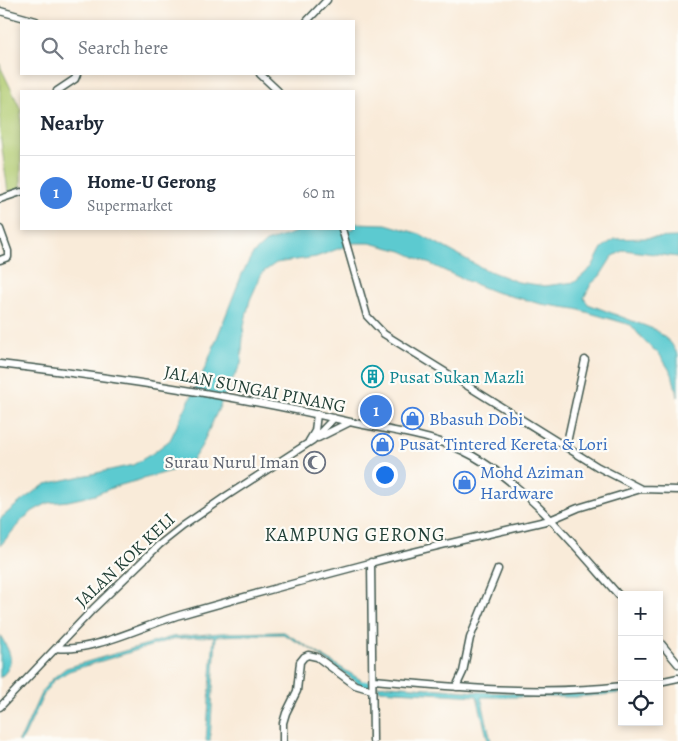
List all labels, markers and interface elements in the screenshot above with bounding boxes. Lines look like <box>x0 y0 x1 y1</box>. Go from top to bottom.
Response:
search box <box>20 20 355 75</box>
icon: search <box>38 34 66 62</box>
text: Search here <box>78 35 168 61</box>
text: Nearby <box>40 109 103 137</box>
text: Home-U Gerong <box>87 169 216 195</box>
text: 1 <box>53 182 59 204</box>
text: 60 m <box>303 182 335 204</box>
text: Supermarket <box>87 195 173 217</box>
street label: JALAN SUNGAI PINANG <box>162 360 348 418</box>
building icon: Pusat Sukan Mazli <box>361 365 385 389</box>
place label: Pusat Sukan Mazli <box>389 365 525 389</box>
pin: 1 <box>360 392 392 430</box>
shop icon: Bbasuh Dobi <box>401 407 425 431</box>
place label: Bbasuh Dobi <box>429 407 523 431</box>
shop icon: Pusat Tintered Kereta & Lori <box>371 432 395 456</box>
place label: Pusat Tintered Kereta & Lori <box>399 432 608 456</box>
place label: Surau Nurul Iman <box>165 450 299 474</box>
mosque icon: Surau Nurul Iman <box>303 450 327 474</box>
place label: Mohd Aziman Hardware <box>480 460 584 505</box>
your location <box>372 462 398 488</box>
shop icon: Mohd Aziman Hardware <box>452 470 476 494</box>
street label: JALAN KOK KELI <box>70 507 180 613</box>
district label: KAMPUNG GERONG <box>264 522 446 548</box>
map controls <box>618 591 663 726</box>
button: + <box>618 591 663 636</box>
button: − <box>618 636 663 681</box>
button: locate <box>618 681 663 726</box>

